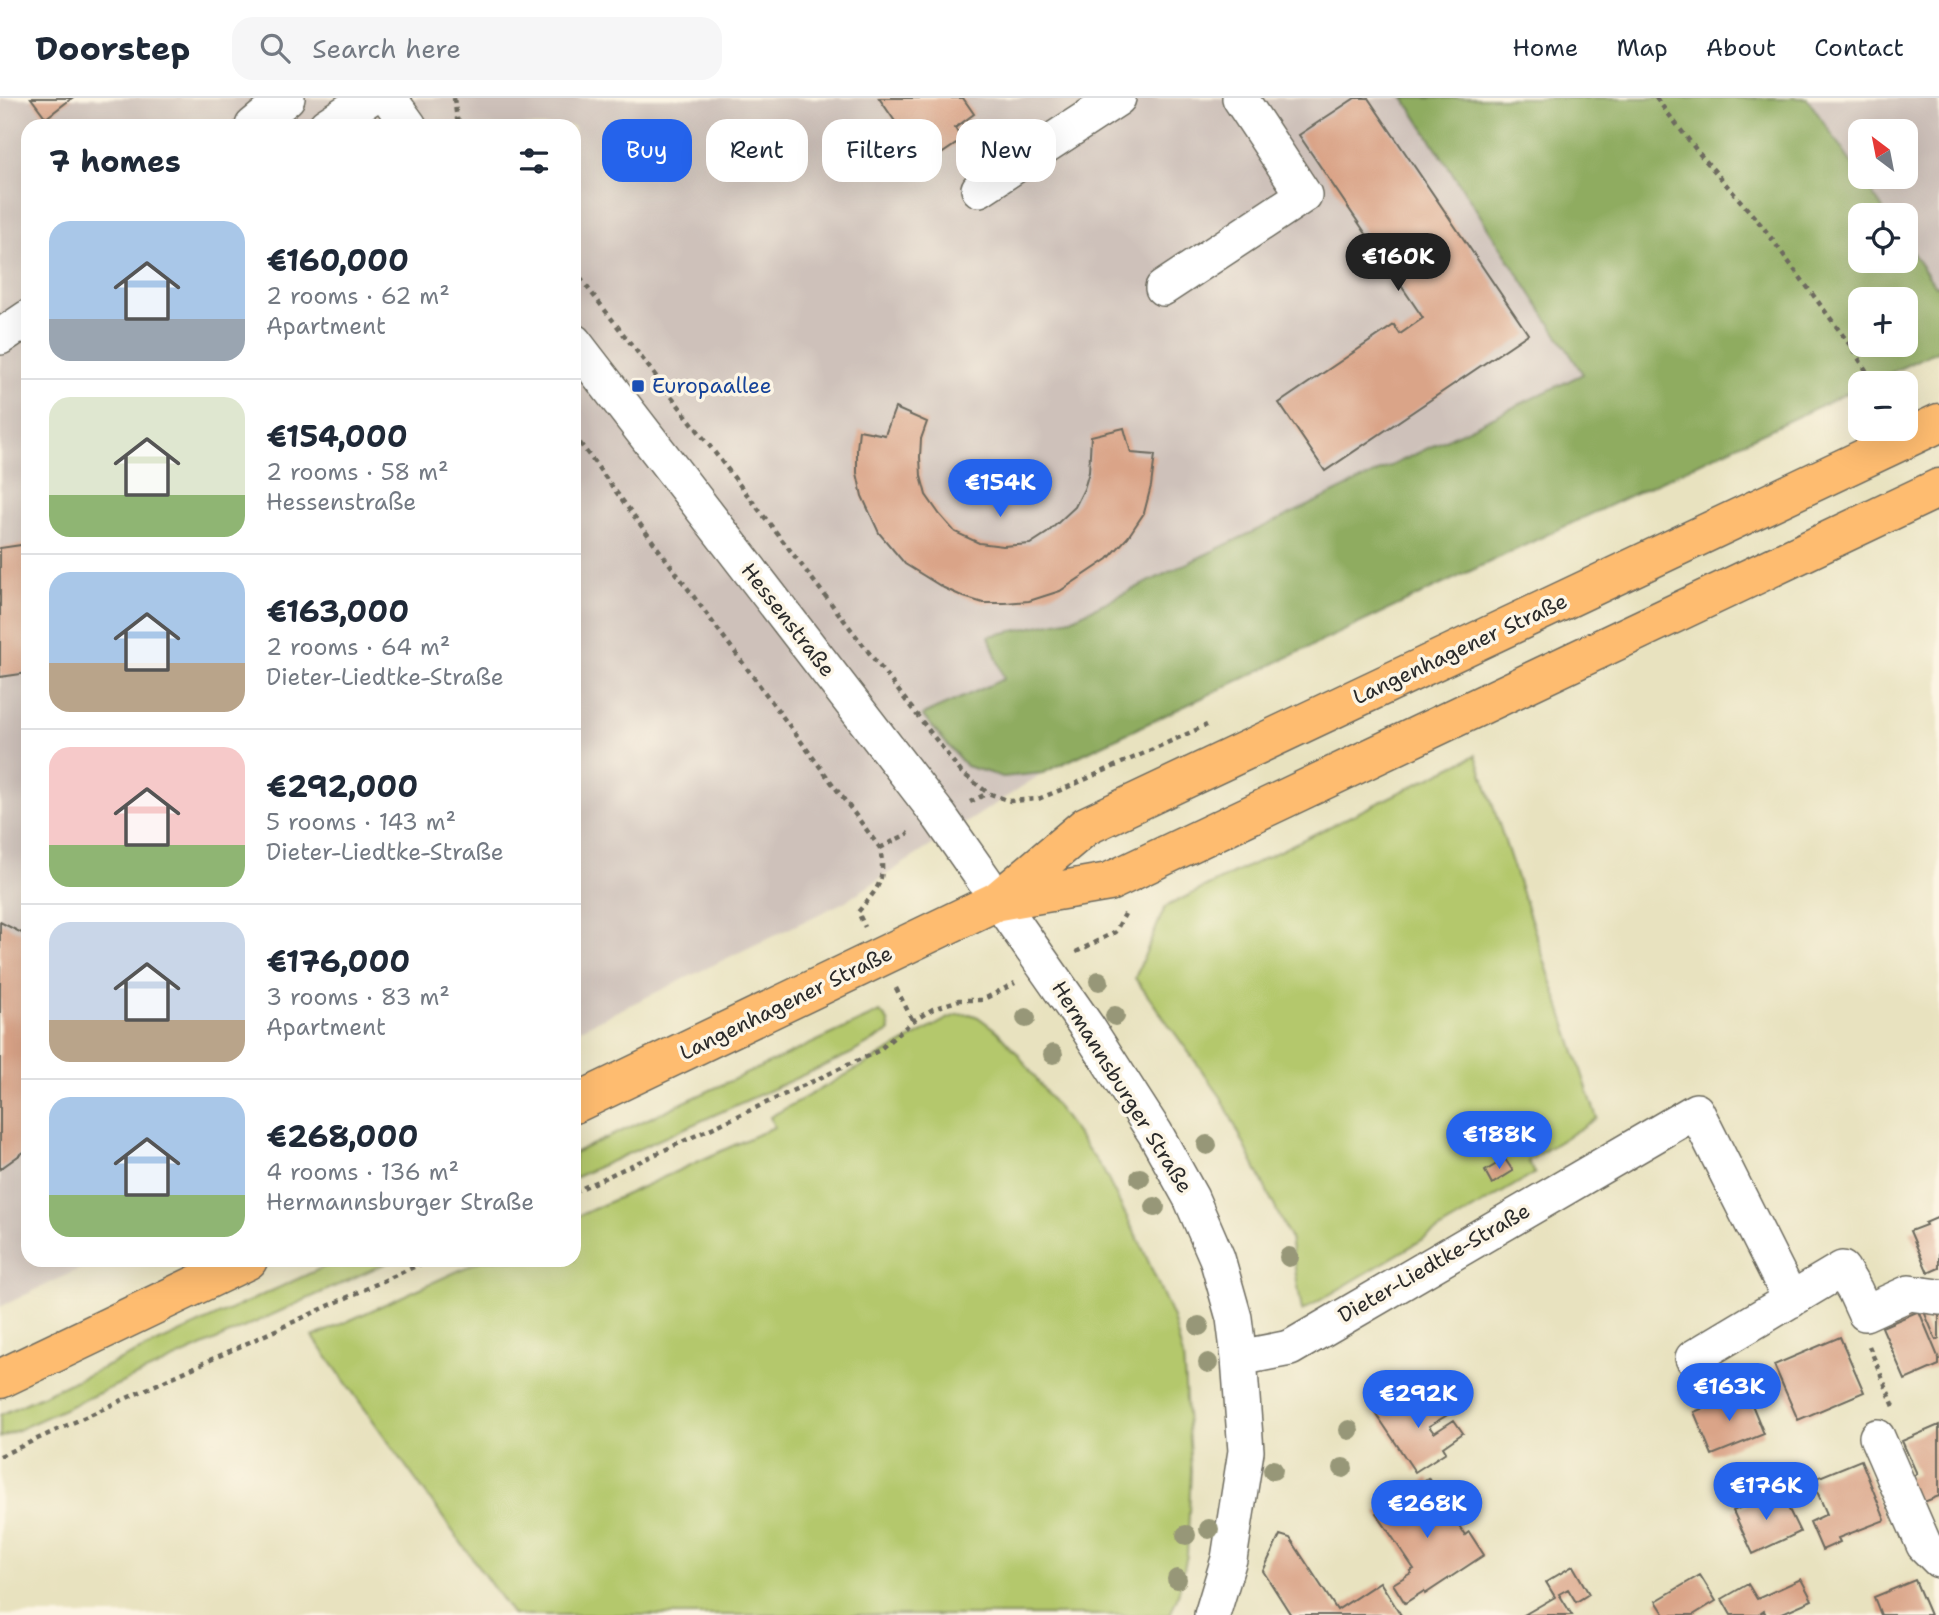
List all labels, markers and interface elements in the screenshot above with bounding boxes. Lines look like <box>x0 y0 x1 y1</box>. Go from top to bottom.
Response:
search box <box>232 17 722 80</box>
text: Doorstep <box>35 26 190 71</box>
icon: search <box>256 29 294 67</box>
text: Search here <box>312 31 461 66</box>
text: Home <box>1512 32 1578 64</box>
text: Map <box>1616 32 1668 64</box>
text: About <box>1706 32 1776 64</box>
text: Contact <box>1814 32 1904 64</box>
chip: Buy <box>602 119 692 182</box>
chip: Rent <box>706 119 808 182</box>
chip: Filters <box>822 119 942 182</box>
chip: New <box>956 119 1056 182</box>
north arrow <box>1848 119 1918 189</box>
map controls <box>1848 119 1918 441</box>
text: 7 homes <box>49 141 181 182</box>
icon: filters <box>515 142 553 180</box>
button: locate <box>1848 203 1918 273</box>
pin: €160K <box>1349 234 1447 293</box>
text: €160,000 <box>266 240 409 281</box>
text: €160K <box>1362 241 1434 271</box>
icon: home <box>105 249 189 333</box>
text: 2 rooms · 62 m² <box>266 281 450 311</box>
button: + <box>1848 287 1918 357</box>
text: Apartment <box>266 311 386 341</box>
button: − <box>1848 371 1918 441</box>
place label: Europaallee <box>652 372 772 400</box>
marker: Europaallee <box>630 378 646 394</box>
text: €154,000 <box>266 416 408 457</box>
icon: home <box>105 425 189 509</box>
text: 2 rooms · 58 m² <box>266 457 449 487</box>
pin: €154K <box>951 460 1049 519</box>
text: €154K <box>964 467 1036 497</box>
text: Hessenstraße <box>266 487 416 517</box>
street label: Hessenstraße <box>735 557 841 683</box>
street label: Langenhagener Straße <box>1348 587 1572 711</box>
text: €163,000 <box>266 591 409 632</box>
icon: home <box>105 600 189 684</box>
text: 2 rooms · 64 m² <box>266 632 450 662</box>
text: Dieter-Liedtke-Straße <box>266 662 504 692</box>
text: €292,000 <box>266 766 418 807</box>
icon: home <box>105 775 189 859</box>
text: 5 rooms · 143 m² <box>266 807 456 837</box>
text: Dieter-Liedtke-Straße <box>266 837 504 867</box>
street label: Langenhagener Straße <box>675 939 897 1067</box>
text: €176,000 <box>266 941 410 982</box>
icon: home <box>105 950 189 1034</box>
street label: Hermannsburger Straße <box>1045 976 1199 1198</box>
text: 3 rooms · 83 m² <box>266 982 450 1012</box>
text: Apartment <box>266 1012 386 1042</box>
pin: €188K <box>1450 1112 1548 1171</box>
text: €268,000 <box>266 1116 419 1157</box>
text: €188K <box>1462 1119 1536 1149</box>
icon: home <box>105 1125 189 1209</box>
text: 4 rooms · 136 m² <box>266 1157 459 1187</box>
text: Hermannsburger Straße <box>266 1187 534 1217</box>
street label: Dieter-Liedtke-Straße <box>1333 1197 1535 1329</box>
pin: €163K <box>1680 1364 1778 1423</box>
pin: €292K <box>1369 1370 1467 1430</box>
text: €163K <box>1693 1371 1765 1401</box>
text: €292K <box>1379 1378 1457 1408</box>
pin: €176K <box>1717 1462 1815 1522</box>
text: €176K <box>1729 1470 1803 1500</box>
pin: €268K <box>1378 1480 1476 1540</box>
text: €268K <box>1387 1488 1467 1518</box>

